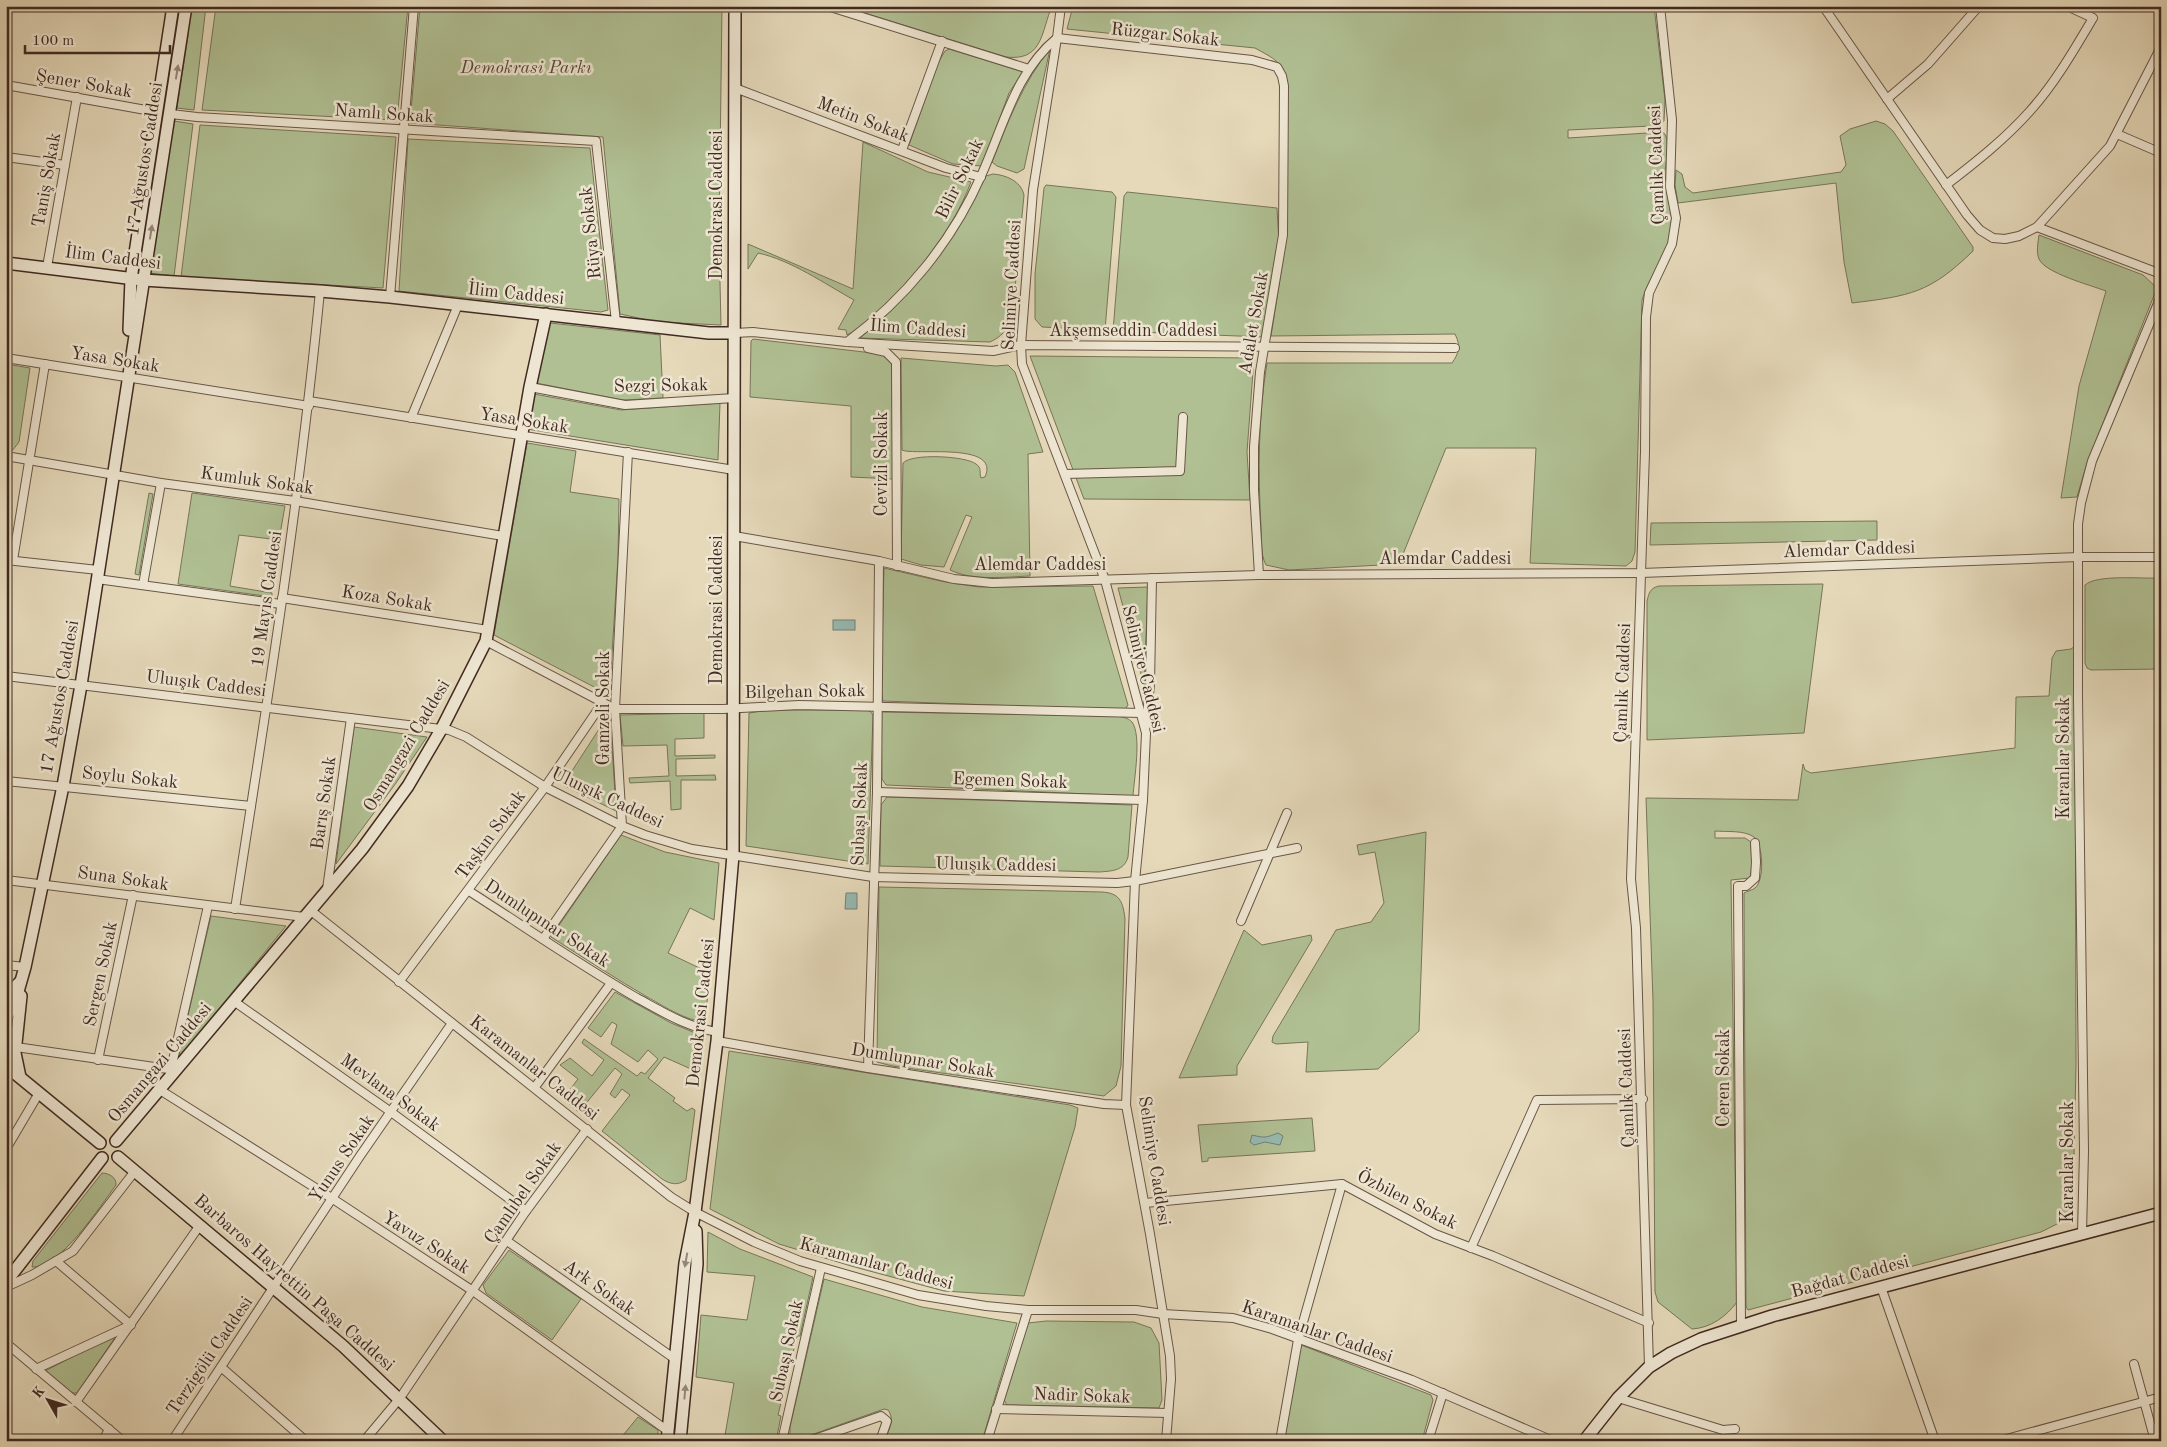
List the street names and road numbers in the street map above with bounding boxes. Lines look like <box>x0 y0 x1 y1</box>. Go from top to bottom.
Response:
street label: Rüzgar Sokak <box>1110 20 1220 50</box>
street label: Şener Sokak <box>34 67 134 101</box>
street label: 17 Ağustos Caddesi <box>124 81 166 237</box>
street label: Metin Sokak <box>815 94 911 146</box>
street label: Namlı Sokak <box>334 102 434 126</box>
street label: Çamlık Caddesi <box>1646 105 1668 225</box>
street label: Demokrasi Caddesi <box>708 130 726 280</box>
street label: Taniş Sokak <box>30 131 64 229</box>
street label: Bilir Sokak <box>933 136 987 222</box>
street label: Rüya Sokak <box>577 186 605 280</box>
street label: Selimiye Caddesi <box>1000 219 1024 351</box>
street label: İlim Caddesi <box>64 240 163 273</box>
street label: Adalet Sokak <box>1236 270 1272 376</box>
street label: İlim Caddesi <box>467 277 566 308</box>
street label: İlim Caddesi <box>869 314 967 341</box>
street label: Akşemseddin Caddesi <box>1049 322 1217 340</box>
street label: Yasa Sokak <box>69 344 161 376</box>
street label: Sezgi Sokak <box>614 376 708 396</box>
street label: Yasa Sokak <box>478 405 570 437</box>
street label: Cevizli Sokak <box>873 411 891 517</box>
street label: Kumluk Sokak <box>199 464 315 498</box>
street label: 19 Mayıs Caddesi <box>249 530 286 668</box>
street label: Demokrasi Caddesi <box>708 535 726 685</box>
street label: Alemdar Caddesi <box>1782 539 1916 561</box>
street label: Alemdar Caddesi <box>1379 550 1511 568</box>
street label: Alemdar Caddesi <box>974 556 1106 574</box>
street label: Koza Sokak <box>340 583 434 615</box>
street label: Selimiye Caddesi <box>1118 603 1168 735</box>
street label: 17 Ağustos Caddesi <box>38 619 82 775</box>
street label: Çamlık Caddesi <box>1612 623 1634 743</box>
street label: Gamzeli Sokak <box>595 651 613 765</box>
street label: Uluışık Caddesi <box>145 668 267 700</box>
street label: Osmangazi Caddesi <box>361 677 454 815</box>
street label: Bilgehan Sokak <box>744 682 866 702</box>
street label: Karanlar Sokak <box>2055 697 2073 819</box>
street label: Barış Sokak <box>309 755 339 851</box>
street label: Subaşı Sokak <box>849 762 871 866</box>
street label: Soylu Sokak <box>81 764 179 792</box>
street label: Uluışık Caddesi <box>548 764 666 832</box>
street label: Egemen Sokak <box>952 770 1068 792</box>
street label: Taşkın Sokak <box>453 787 529 883</box>
street label: Uluışık Caddesi <box>935 855 1057 875</box>
street label: Suna Sokak <box>76 864 170 894</box>
street label: Dumlupınar Sokak <box>481 877 613 971</box>
street label: Sergen Sokak <box>81 920 121 1028</box>
street label: Demokrasi Caddesi <box>684 938 718 1088</box>
street label: Osmangazi Caddesi <box>105 999 215 1126</box>
street label: Karamanlar Caddesi <box>466 1012 602 1124</box>
street label: Çamlık Caddesi <box>1616 1028 1638 1148</box>
street label: Ceren Sokak <box>1715 1029 1733 1127</box>
street label: Dumlupınar Sokak <box>850 1041 996 1081</box>
street label: Mevlana Sokak <box>337 1051 443 1135</box>
street label: Selimiye Caddesi <box>1135 1095 1173 1227</box>
street label: Karanlar Sokak <box>2059 1101 2077 1223</box>
street label: Yunus Sokak <box>306 1112 378 1206</box>
street label: Çamlıbel Sokak <box>481 1139 565 1247</box>
street label: Özbilen Sokak <box>1354 1163 1462 1233</box>
street label: Barbaros Hayrettin Paşa Caddesi <box>190 1191 398 1375</box>
street label: Yavuz Sokak <box>379 1208 473 1278</box>
street label: Karamanlar Caddesi <box>797 1235 955 1293</box>
street label: Bağdat Caddesi <box>1789 1253 1911 1301</box>
street label: Ark Sokak <box>560 1257 638 1319</box>
street label: Terzigölü Caddesi <box>164 1293 256 1419</box>
street label: Subaşı Sokak <box>767 1298 807 1404</box>
street label: Karamanlar Caddesi <box>1239 1298 1395 1366</box>
street label: Nadir Sokak <box>1033 1385 1131 1407</box>

